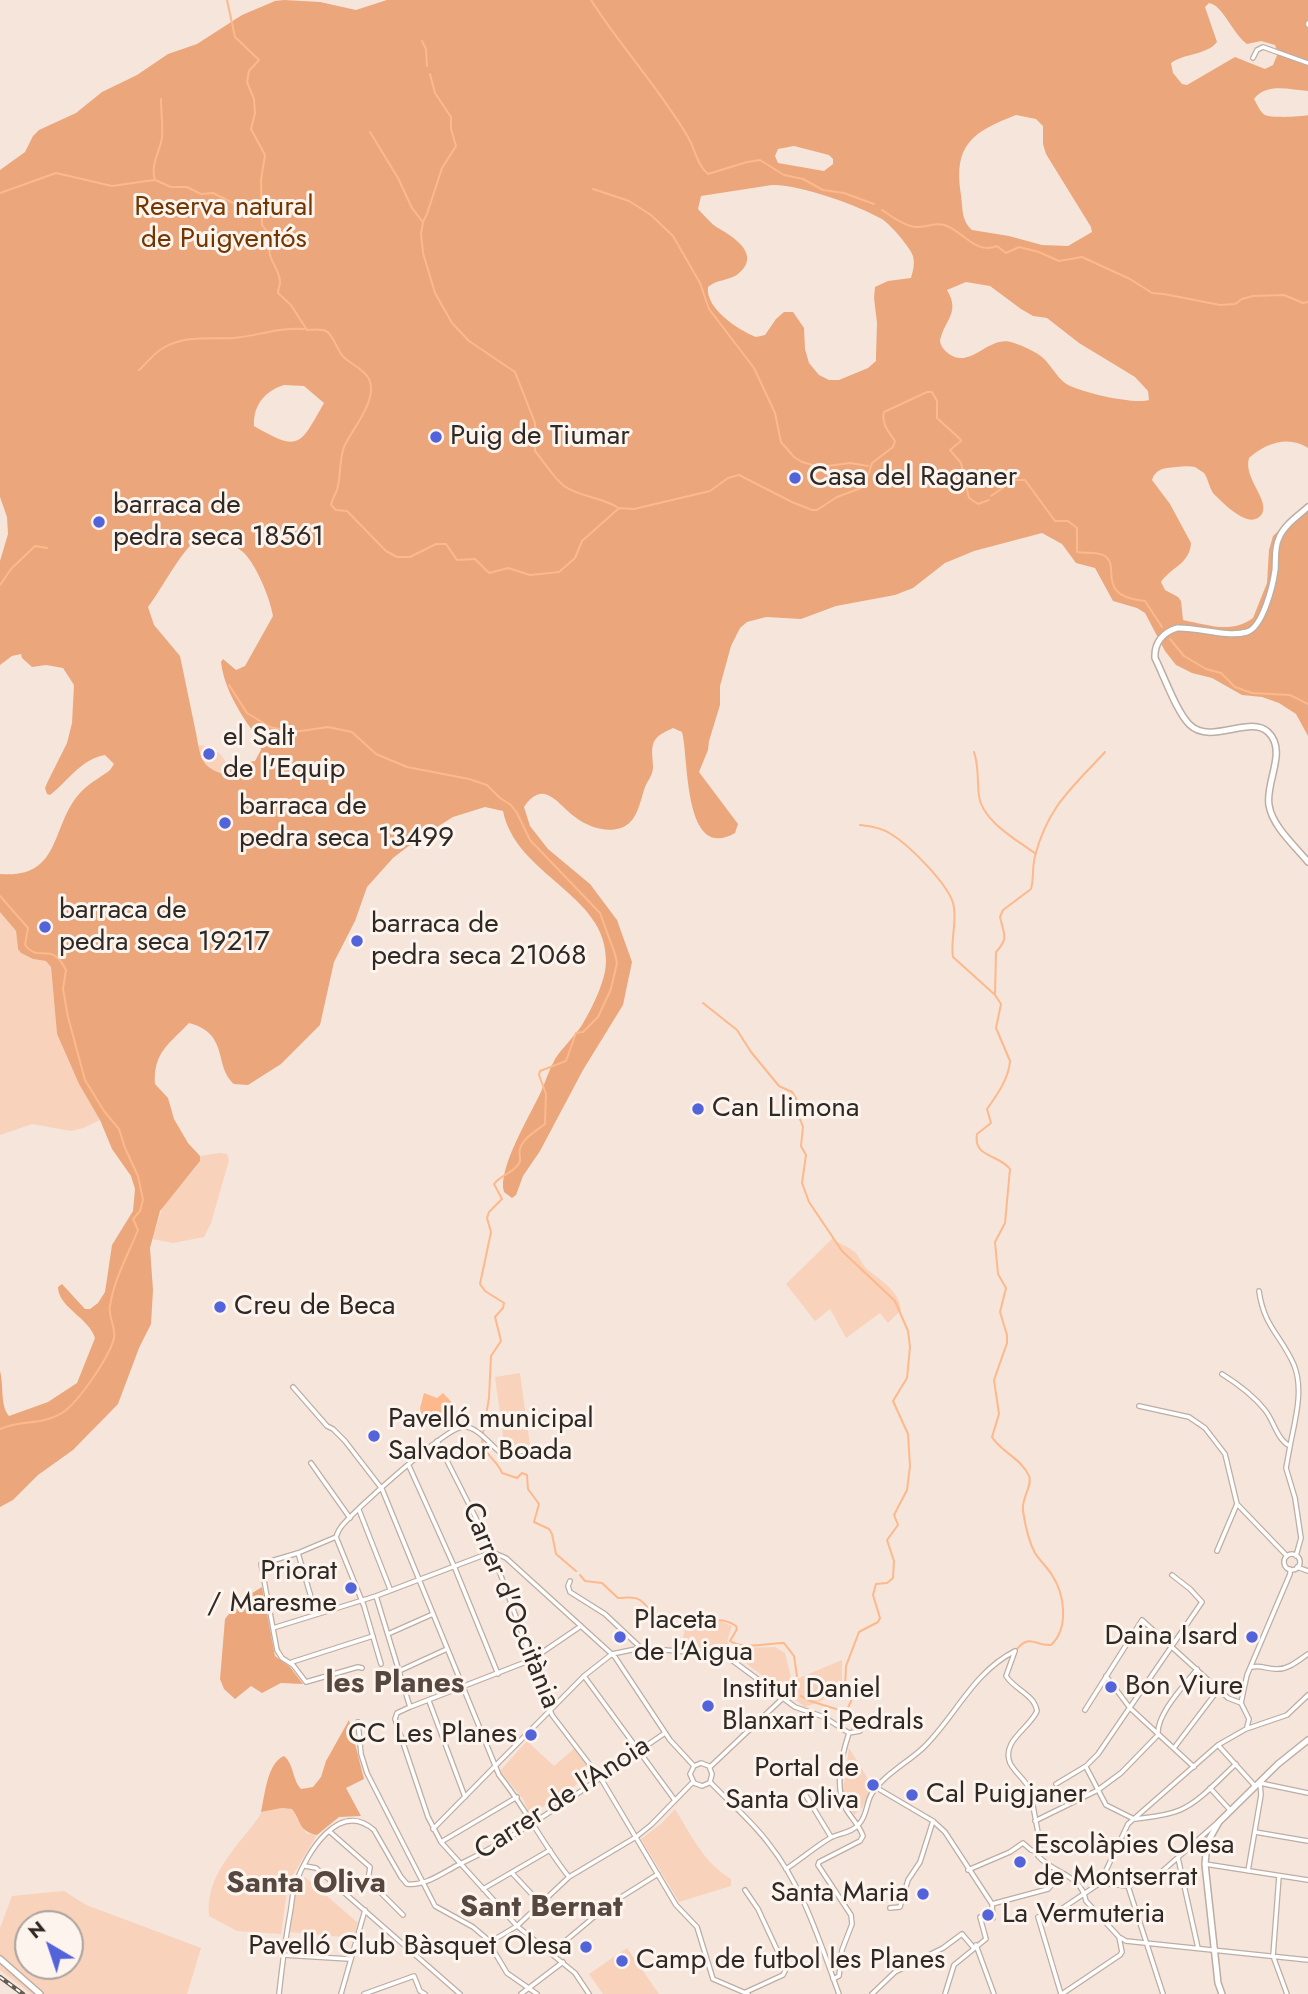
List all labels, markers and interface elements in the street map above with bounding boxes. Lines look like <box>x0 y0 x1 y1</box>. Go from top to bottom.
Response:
park label: Reserva natural de Puigventós <box>134 191 314 257</box>
place label: Puig de Tiumar <box>450 420 630 454</box>
marker: Puig de Tiumar <box>428 429 444 445</box>
place label: Casa del Raganer <box>809 461 1017 495</box>
marker: Casa del Raganer <box>787 470 803 486</box>
place label: barraca de pedra seca 18561 <box>113 489 324 555</box>
marker: barraca de pedra seca 18561 <box>91 514 107 530</box>
place label: el Salt de l'Equip <box>223 721 345 787</box>
marker: el Salt de l'Equip <box>201 746 217 762</box>
place label: barraca de pedra seca 13499 <box>239 790 454 856</box>
marker: barraca de pedra seca 13499 <box>217 815 233 831</box>
place label: barraca de pedra seca 19217 <box>59 894 270 960</box>
place label: barraca de pedra seca 21068 <box>371 908 587 974</box>
marker: barraca de pedra seca 19217 <box>37 919 53 935</box>
marker: barraca de pedra seca 21068 <box>349 933 365 949</box>
place label: Can Llimona <box>712 1092 859 1126</box>
marker: Can Llimona <box>690 1101 706 1117</box>
place label: Creu de Beca <box>234 1290 396 1324</box>
marker: Creu de Beca <box>212 1299 228 1315</box>
place label: Pavelló municipal Salvador Boada <box>388 1403 594 1469</box>
marker: Pavelló municipal Salvador Boada <box>366 1428 382 1444</box>
street label: Carrer d'Occitània <box>453 1498 567 1714</box>
place label: Priorat / Maresme <box>207 1555 337 1621</box>
marker: Priorat / Maresme <box>343 1580 359 1596</box>
place label: Placeta de l'Aigua <box>634 1604 753 1670</box>
place label: Daina Isard <box>1104 1620 1238 1654</box>
marker: Placeta de l'Aigua <box>612 1629 628 1645</box>
marker: Daina Isard <box>1244 1629 1260 1645</box>
district label: les Planes <box>325 1667 465 1703</box>
place label: Bon Viure <box>1125 1670 1243 1704</box>
place label: Institut Daniel Blanxart i Pedrals <box>722 1673 924 1739</box>
marker: Bon Viure <box>1103 1679 1119 1695</box>
marker: Institut Daniel Blanxart i Pedrals <box>700 1698 716 1714</box>
place label: CC Les Planes <box>348 1718 517 1752</box>
marker: CC Les Planes <box>523 1727 539 1743</box>
street label: Carrer de l'Anoia <box>469 1730 657 1868</box>
place label: Portal de Santa Oliva <box>725 1752 859 1818</box>
marker: Portal de Santa Oliva <box>865 1777 881 1793</box>
place label: Cal Puigjaner <box>926 1778 1087 1812</box>
marker: Cal Puigjaner <box>904 1787 920 1803</box>
place label: Escolàpies Olesa de Montserrat <box>1034 1829 1234 1895</box>
marker: Escolàpies Olesa de Montserrat <box>1012 1854 1028 1870</box>
district label: Santa Oliva <box>226 1867 386 1903</box>
place label: Santa Maria <box>770 1877 909 1911</box>
marker: Santa Maria <box>915 1886 931 1902</box>
district label: Sant Bernat <box>459 1891 623 1927</box>
place label: La Vermuteria <box>1002 1898 1165 1932</box>
marker: La Vermuteria <box>980 1907 996 1923</box>
north arrow <box>14 1910 84 1980</box>
text: N <box>22 1915 51 1945</box>
place label: Pavelló Club Bàsquet Olesa <box>248 1930 572 1964</box>
marker: Pavelló Club Bàsquet Olesa <box>578 1939 594 1955</box>
place label: Camp de futbol les Planes <box>636 1944 945 1978</box>
marker: Camp de futbol les Planes <box>614 1953 630 1969</box>

